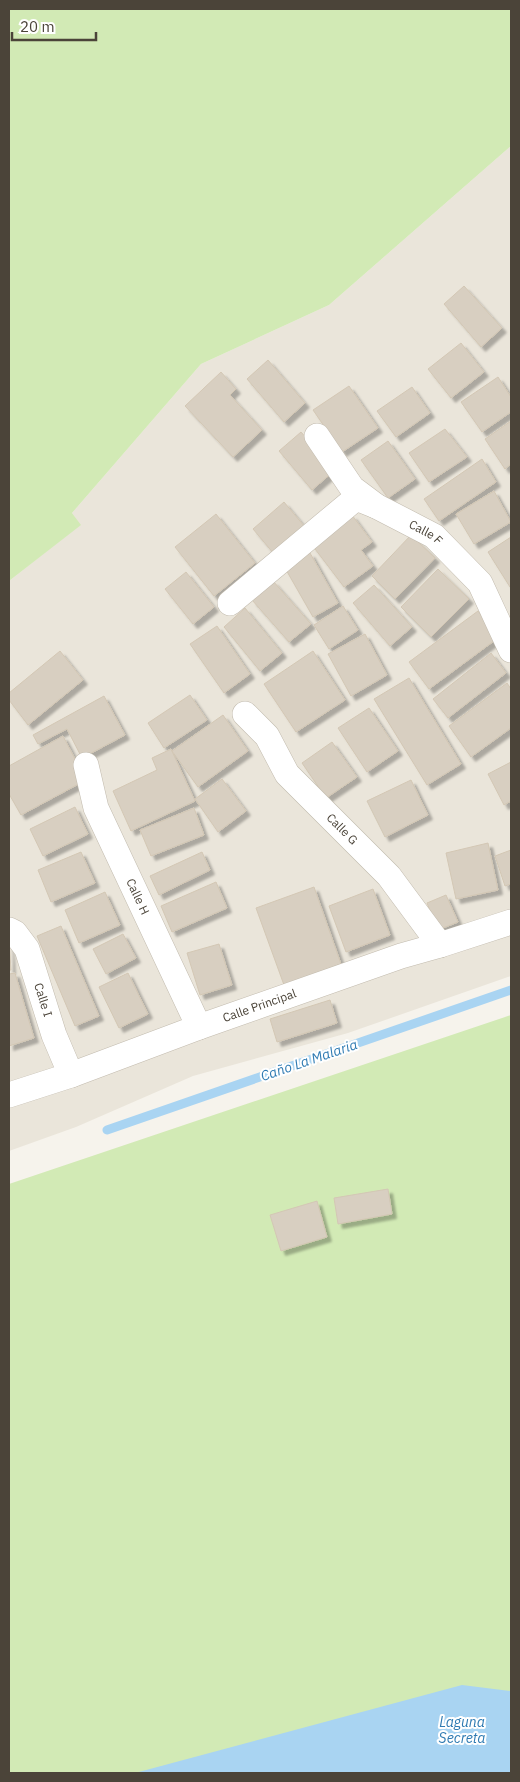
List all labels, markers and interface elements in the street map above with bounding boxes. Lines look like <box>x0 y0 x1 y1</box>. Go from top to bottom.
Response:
scale bar <box>12 10 96 42</box>
text: 20 m <box>20 17 55 36</box>
street label: Calle F <box>407 516 446 548</box>
street label: Calle G <box>324 810 361 848</box>
street label: Calle H <box>123 876 153 917</box>
street label: Calle I <box>31 981 56 1019</box>
street label: Calle Principal <box>221 985 298 1025</box>
water label: Caño La Malaria <box>258 1035 360 1085</box>
water label: Laguna Secreta <box>439 1713 485 1747</box>

